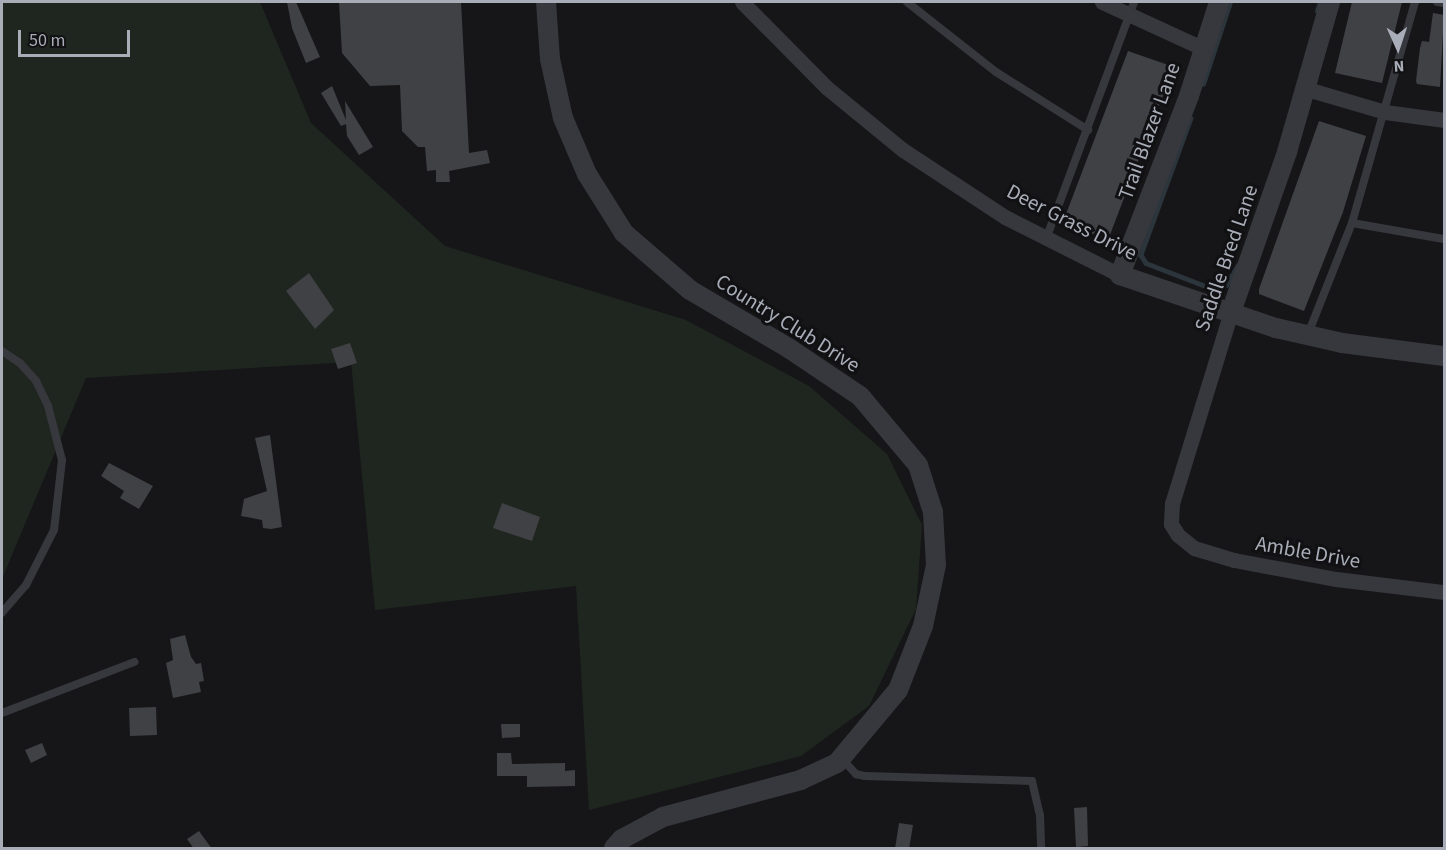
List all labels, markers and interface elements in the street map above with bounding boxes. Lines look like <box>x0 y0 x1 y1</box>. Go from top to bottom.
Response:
scale bar <box>21 18 134 56</box>
north arrow <box>1368 18 1428 78</box>
text: 50 m <box>29 28 65 53</box>
text: N <box>1393 55 1405 77</box>
street label: Trail Blazer Lane <box>1113 59 1185 203</box>
street label: Deer Grass Drive <box>1003 178 1141 266</box>
street label: Saddle Bred Lane <box>1189 181 1263 335</box>
street label: Country Club Drive <box>711 269 865 377</box>
street label: Amble Drive <box>1254 530 1362 574</box>

